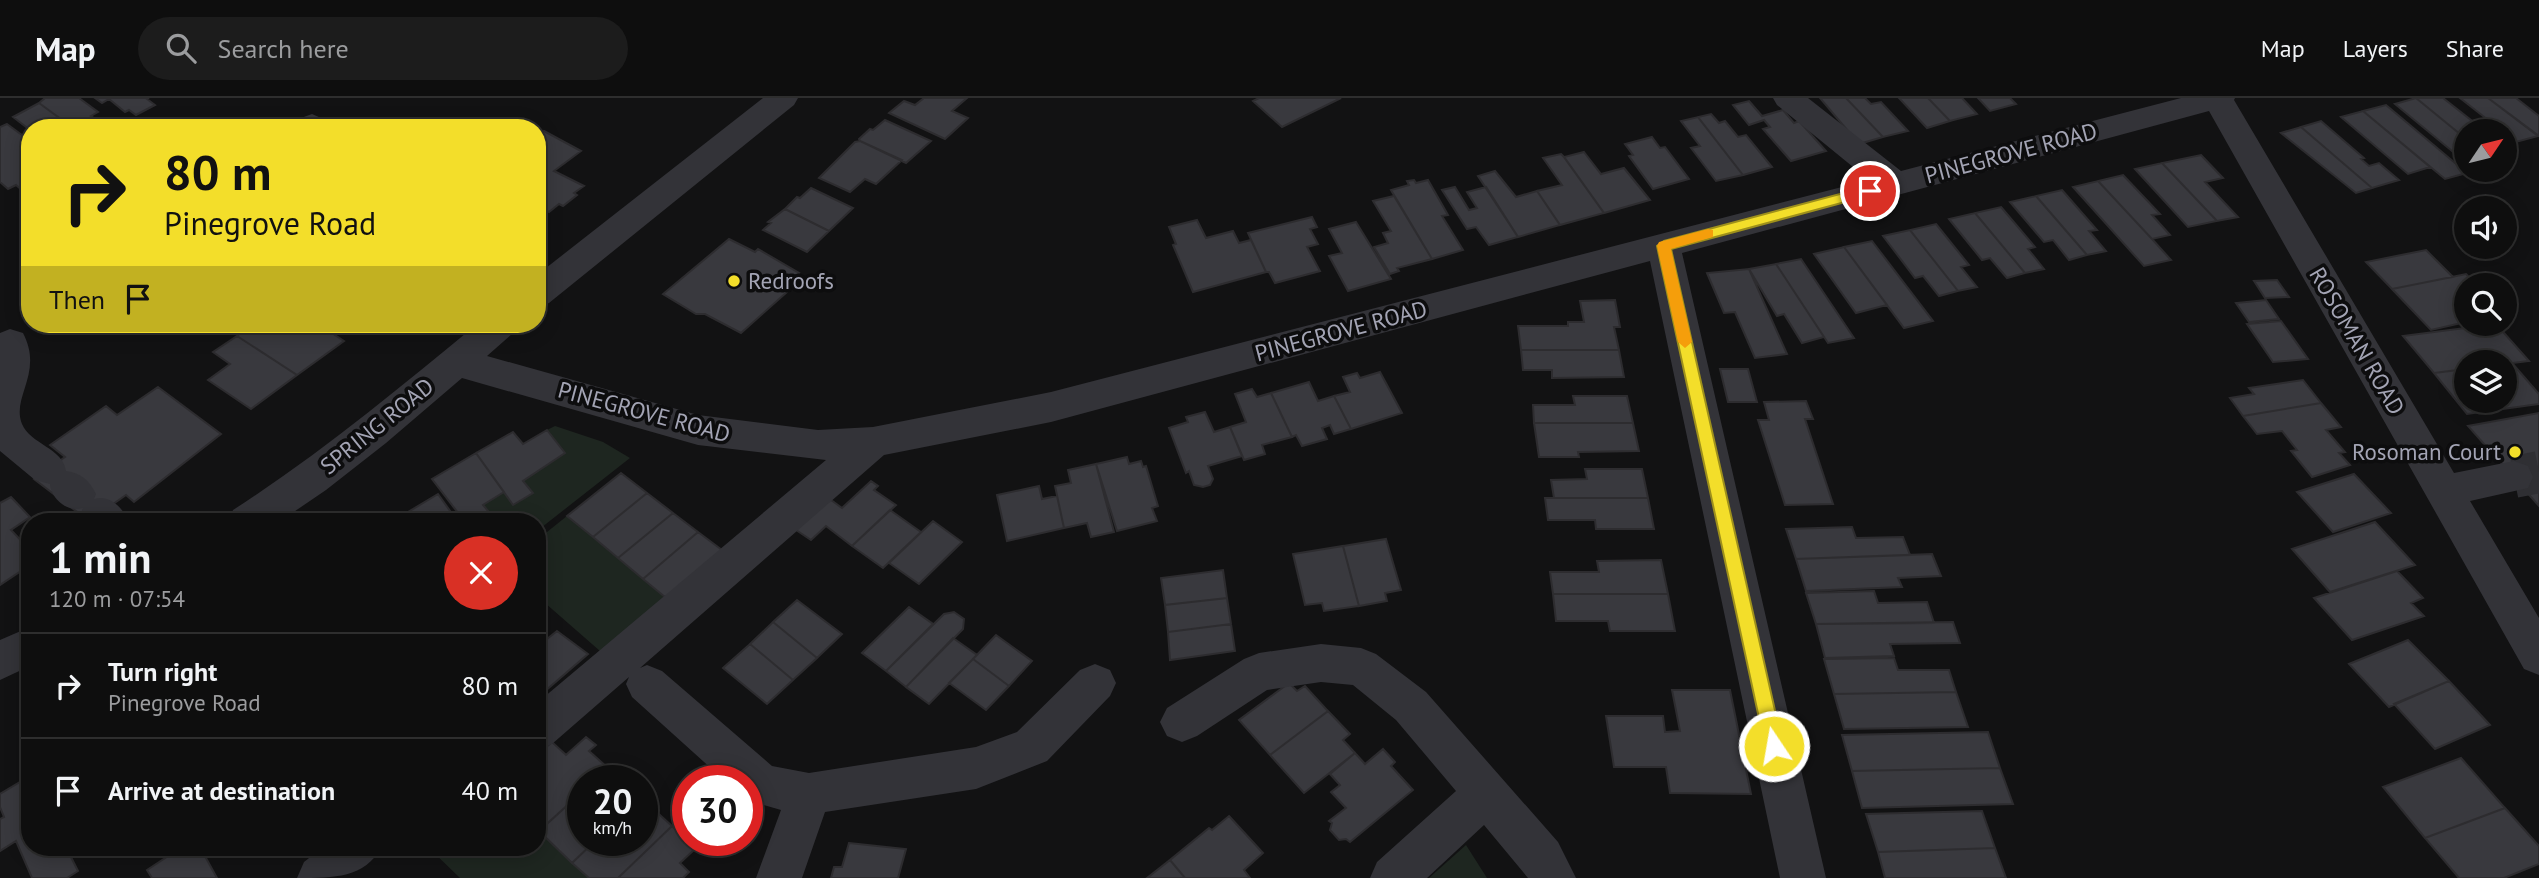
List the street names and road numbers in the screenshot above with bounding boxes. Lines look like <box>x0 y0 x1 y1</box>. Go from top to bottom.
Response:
street label: PINEGROVE ROAD <box>1922 116 2100 189</box>
street label: ROSOMAN ROAD <box>2303 262 2411 420</box>
street label: PINEGROVE ROAD <box>1252 294 1430 367</box>
street label: SPRING ROAD <box>314 371 439 480</box>
street label: PINEGROVE ROAD <box>555 375 733 448</box>

